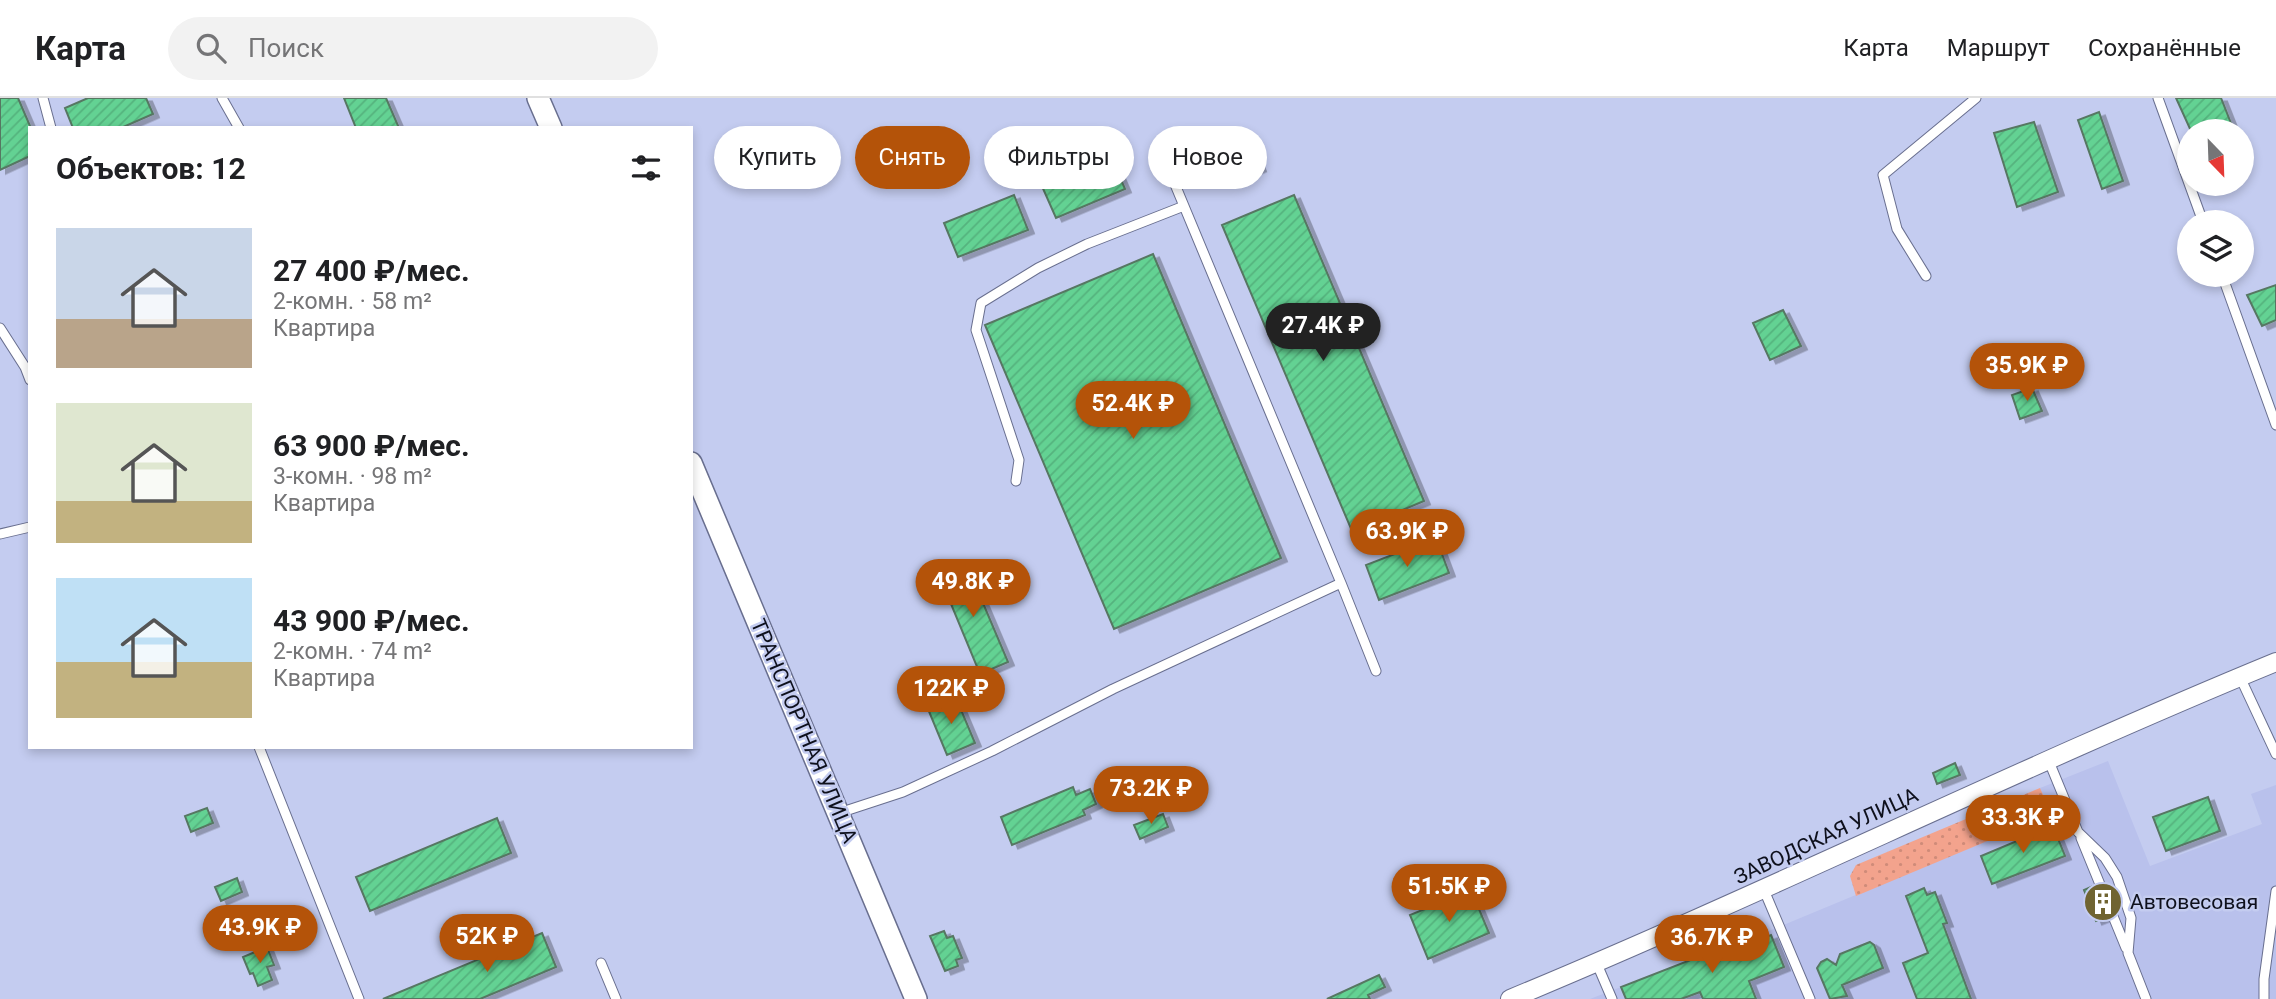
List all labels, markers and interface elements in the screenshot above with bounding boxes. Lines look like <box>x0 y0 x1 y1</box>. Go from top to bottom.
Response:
search box <box>168 17 658 80</box>
text: Карта <box>35 29 126 68</box>
icon: search <box>192 29 230 67</box>
text: Поиск <box>248 33 324 63</box>
text: Карта <box>1843 34 1909 62</box>
text: Маршрут <box>1947 34 2050 62</box>
text: Сохранённые <box>2088 34 2241 62</box>
north arrow <box>2177 119 2254 196</box>
map controls <box>2177 119 2254 287</box>
chip: Купить <box>714 126 841 189</box>
chip: Снять <box>855 126 970 189</box>
chip: Фильтры <box>984 126 1134 189</box>
chip: Новое <box>1148 126 1267 189</box>
icon: filters <box>627 149 665 187</box>
text: Объектов: 12 <box>56 151 246 186</box>
button: layers <box>2177 210 2254 287</box>
text: 27 400 ₽/мес. <box>273 253 470 288</box>
icon: home <box>112 256 196 340</box>
text: 2-комн. · 58 m² <box>273 288 432 315</box>
pin: 27.4K ₽ <box>1258 303 1388 363</box>
text: 27.4K ₽ <box>1282 312 1364 339</box>
text: Квартира <box>273 315 375 342</box>
pin: 35.9K ₽ <box>1962 344 2092 403</box>
text: 35.9K ₽ <box>1986 352 2068 379</box>
pin: 52.4K ₽ <box>1068 382 1198 441</box>
text: 52.4K ₽ <box>1092 390 1174 417</box>
text: 63 900 ₽/мес. <box>273 428 470 463</box>
icon: home <box>112 431 196 515</box>
text: 3-комн. · 98 m² <box>273 463 432 490</box>
text: Квартира <box>273 490 375 517</box>
pin: 63.9K ₽ <box>1342 510 1472 569</box>
text: 63.9K ₽ <box>1366 518 1448 545</box>
pin: 49.8K ₽ <box>908 560 1038 619</box>
text: 49.8K ₽ <box>932 568 1014 595</box>
text: 43 900 ₽/мес. <box>273 603 470 638</box>
icon: home <box>112 606 196 690</box>
street label: ТРАНСПОРТНАЯ УЛИЦА <box>746 615 862 847</box>
text: 2-комн. · 74 m² <box>273 638 432 665</box>
text: Квартира <box>273 665 375 692</box>
pin: 122K ₽ <box>894 666 1008 726</box>
text: 122K ₽ <box>913 675 989 702</box>
pin: 73.2K ₽ <box>1086 766 1216 826</box>
text: 73.2K ₽ <box>1110 775 1192 802</box>
street label: ЗАВОДСКАЯ УЛИЦА <box>1730 783 1922 889</box>
pin: 33.3K ₽ <box>1958 796 2088 855</box>
text: 33.3K ₽ <box>1982 804 2064 831</box>
pin: 51.5K ₽ <box>1384 864 1514 924</box>
text: 51.5K ₽ <box>1408 873 1490 900</box>
building icon: Автовесовая <box>2082 881 2124 923</box>
place label: Автовесовая <box>2130 890 2258 914</box>
pin: 43.9K ₽ <box>195 906 325 965</box>
text: 43.9K ₽ <box>219 914 301 941</box>
pin: 52K ₽ <box>438 914 536 974</box>
pin: 36.7K ₽ <box>1647 916 1777 975</box>
text: 52K ₽ <box>456 923 518 950</box>
text: 36.7K ₽ <box>1671 924 1753 951</box>

